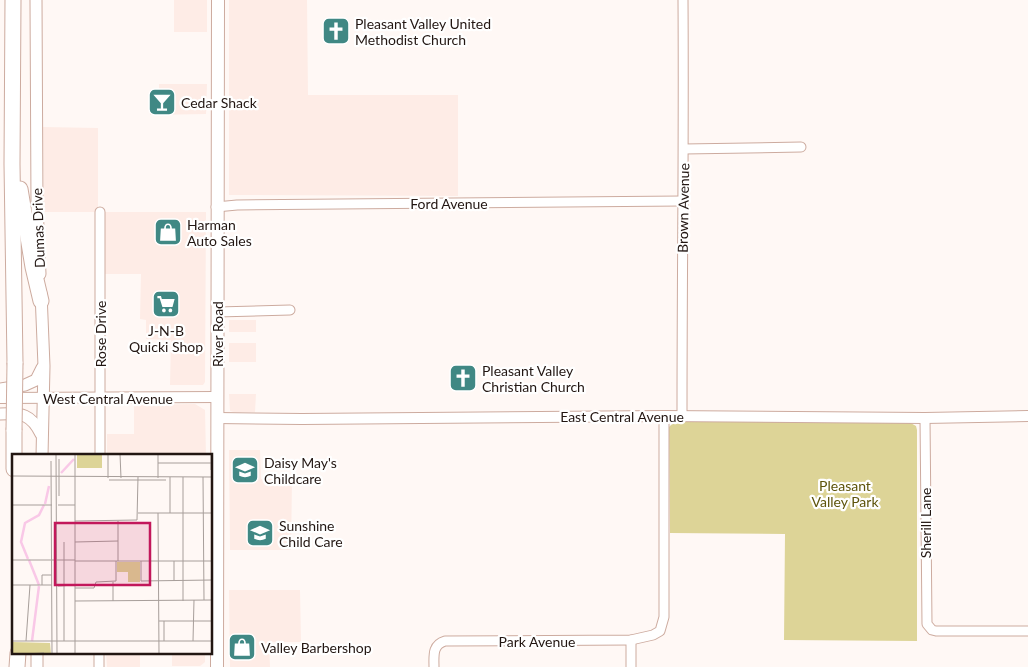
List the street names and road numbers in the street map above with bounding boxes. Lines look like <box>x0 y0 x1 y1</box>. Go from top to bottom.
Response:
street label: Brown Avenue <box>674 163 692 253</box>
street label: Dumas Drive <box>28 188 48 268</box>
street label: Ford Avenue <box>410 195 488 212</box>
street label: Rose Drive <box>92 301 109 367</box>
street label: River Road <box>209 301 226 367</box>
street label: West Central Avenue <box>43 390 173 407</box>
street label: East Central Avenue <box>560 408 684 425</box>
street label: Sherill Lane <box>917 488 934 558</box>
street label: Park Avenue <box>499 633 575 650</box>

